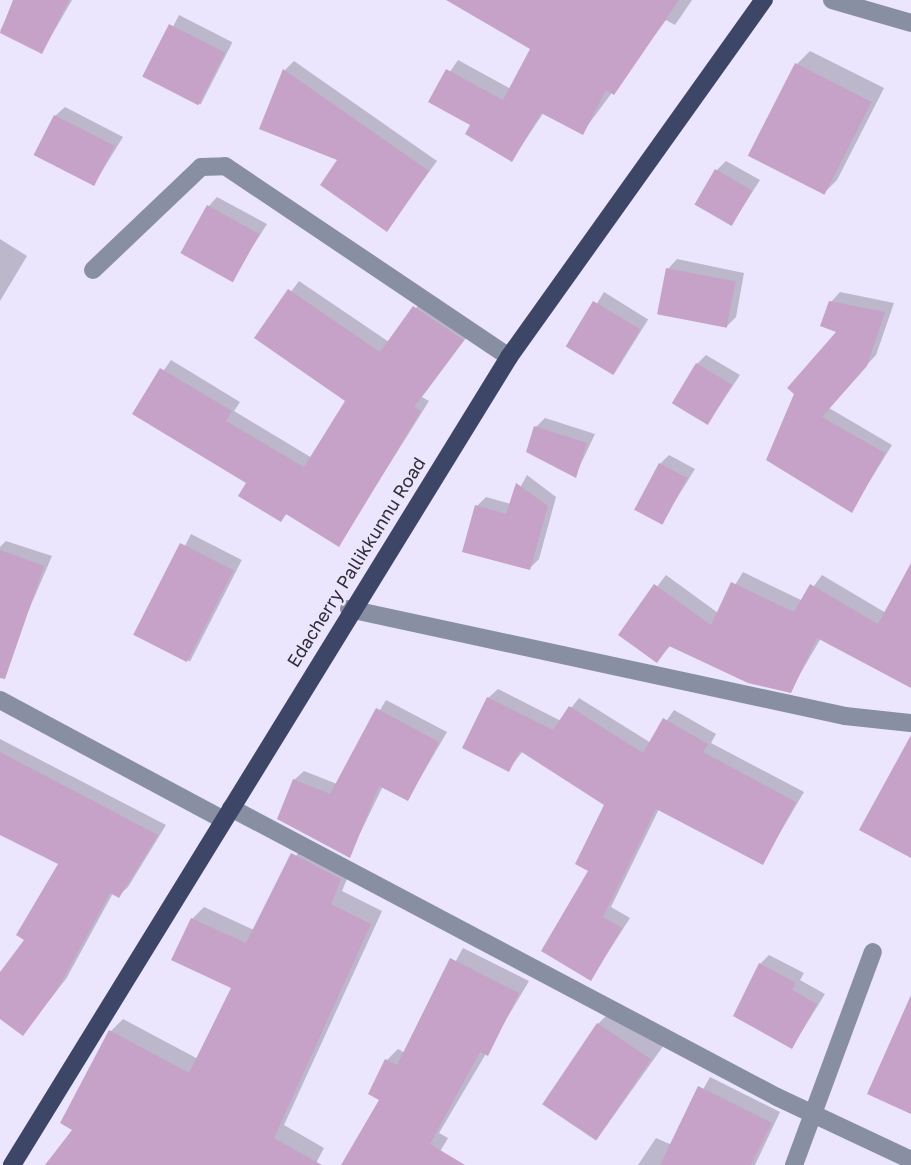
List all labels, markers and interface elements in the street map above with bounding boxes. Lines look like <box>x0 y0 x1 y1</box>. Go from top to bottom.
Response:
street label: Edacherry Pallikkunnu Road <box>282 453 430 671</box>

